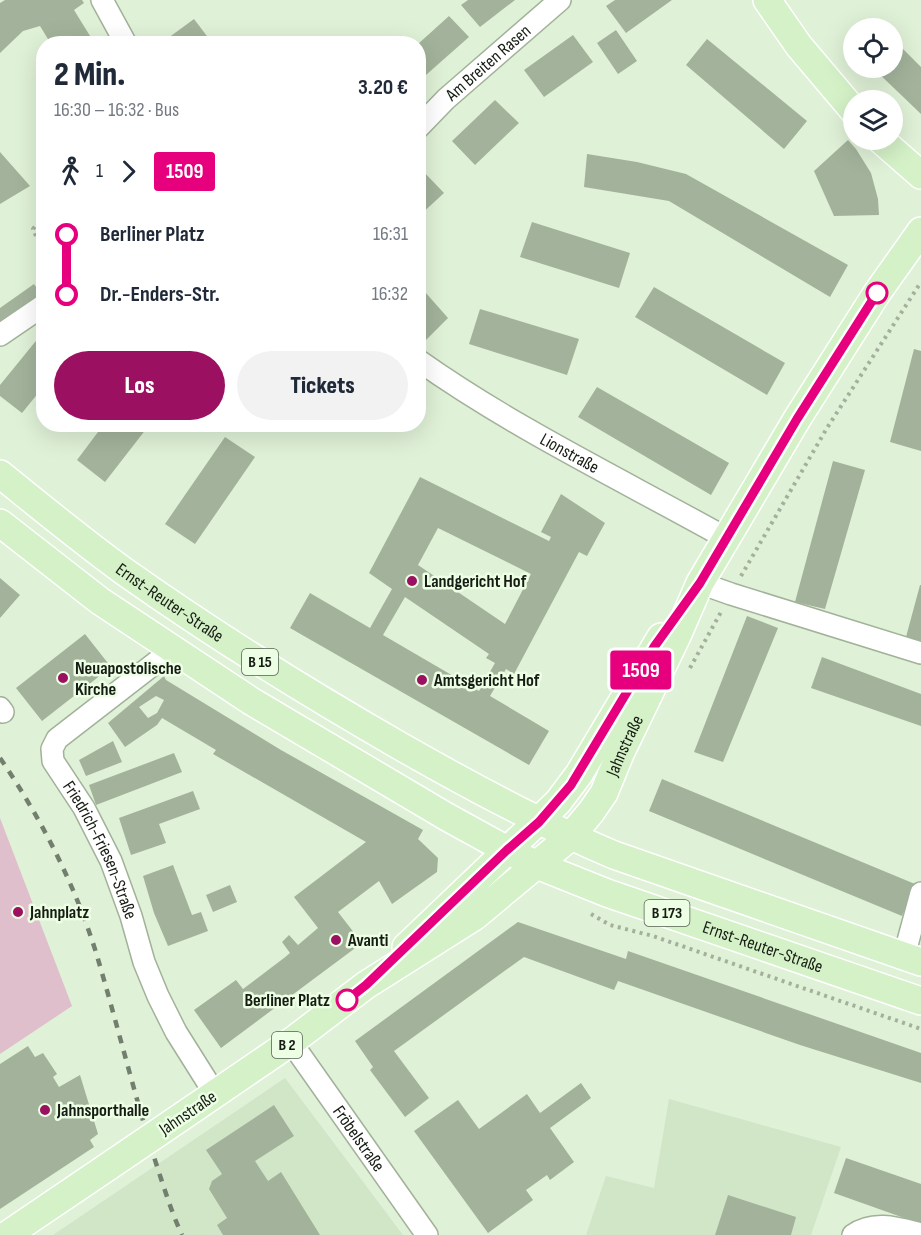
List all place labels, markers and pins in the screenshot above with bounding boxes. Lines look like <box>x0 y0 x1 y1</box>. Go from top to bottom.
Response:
unlabelled marker <box>866 282 888 304</box>
place label: Landgericht Hof <box>424 571 527 592</box>
marker: Landgericht Hof <box>405 574 419 588</box>
place label: Neuapostolische Kirche <box>75 658 182 700</box>
place label: Amtsgericht Hof <box>433 670 540 691</box>
marker: Neuapostolische Kirche <box>56 671 70 685</box>
marker: Amtsgericht Hof <box>415 673 429 687</box>
place label: Jahnplatz <box>29 902 89 923</box>
marker: Jahnplatz <box>11 905 25 919</box>
place label: Avanti <box>347 930 389 951</box>
marker: Avanti <box>329 933 343 947</box>
marker: Berliner Platz <box>336 989 358 1011</box>
place label: Berliner Platz <box>244 990 330 1011</box>
place label: Jahnsporthalle <box>56 1100 149 1121</box>
marker: Jahnsporthalle <box>38 1103 52 1117</box>

